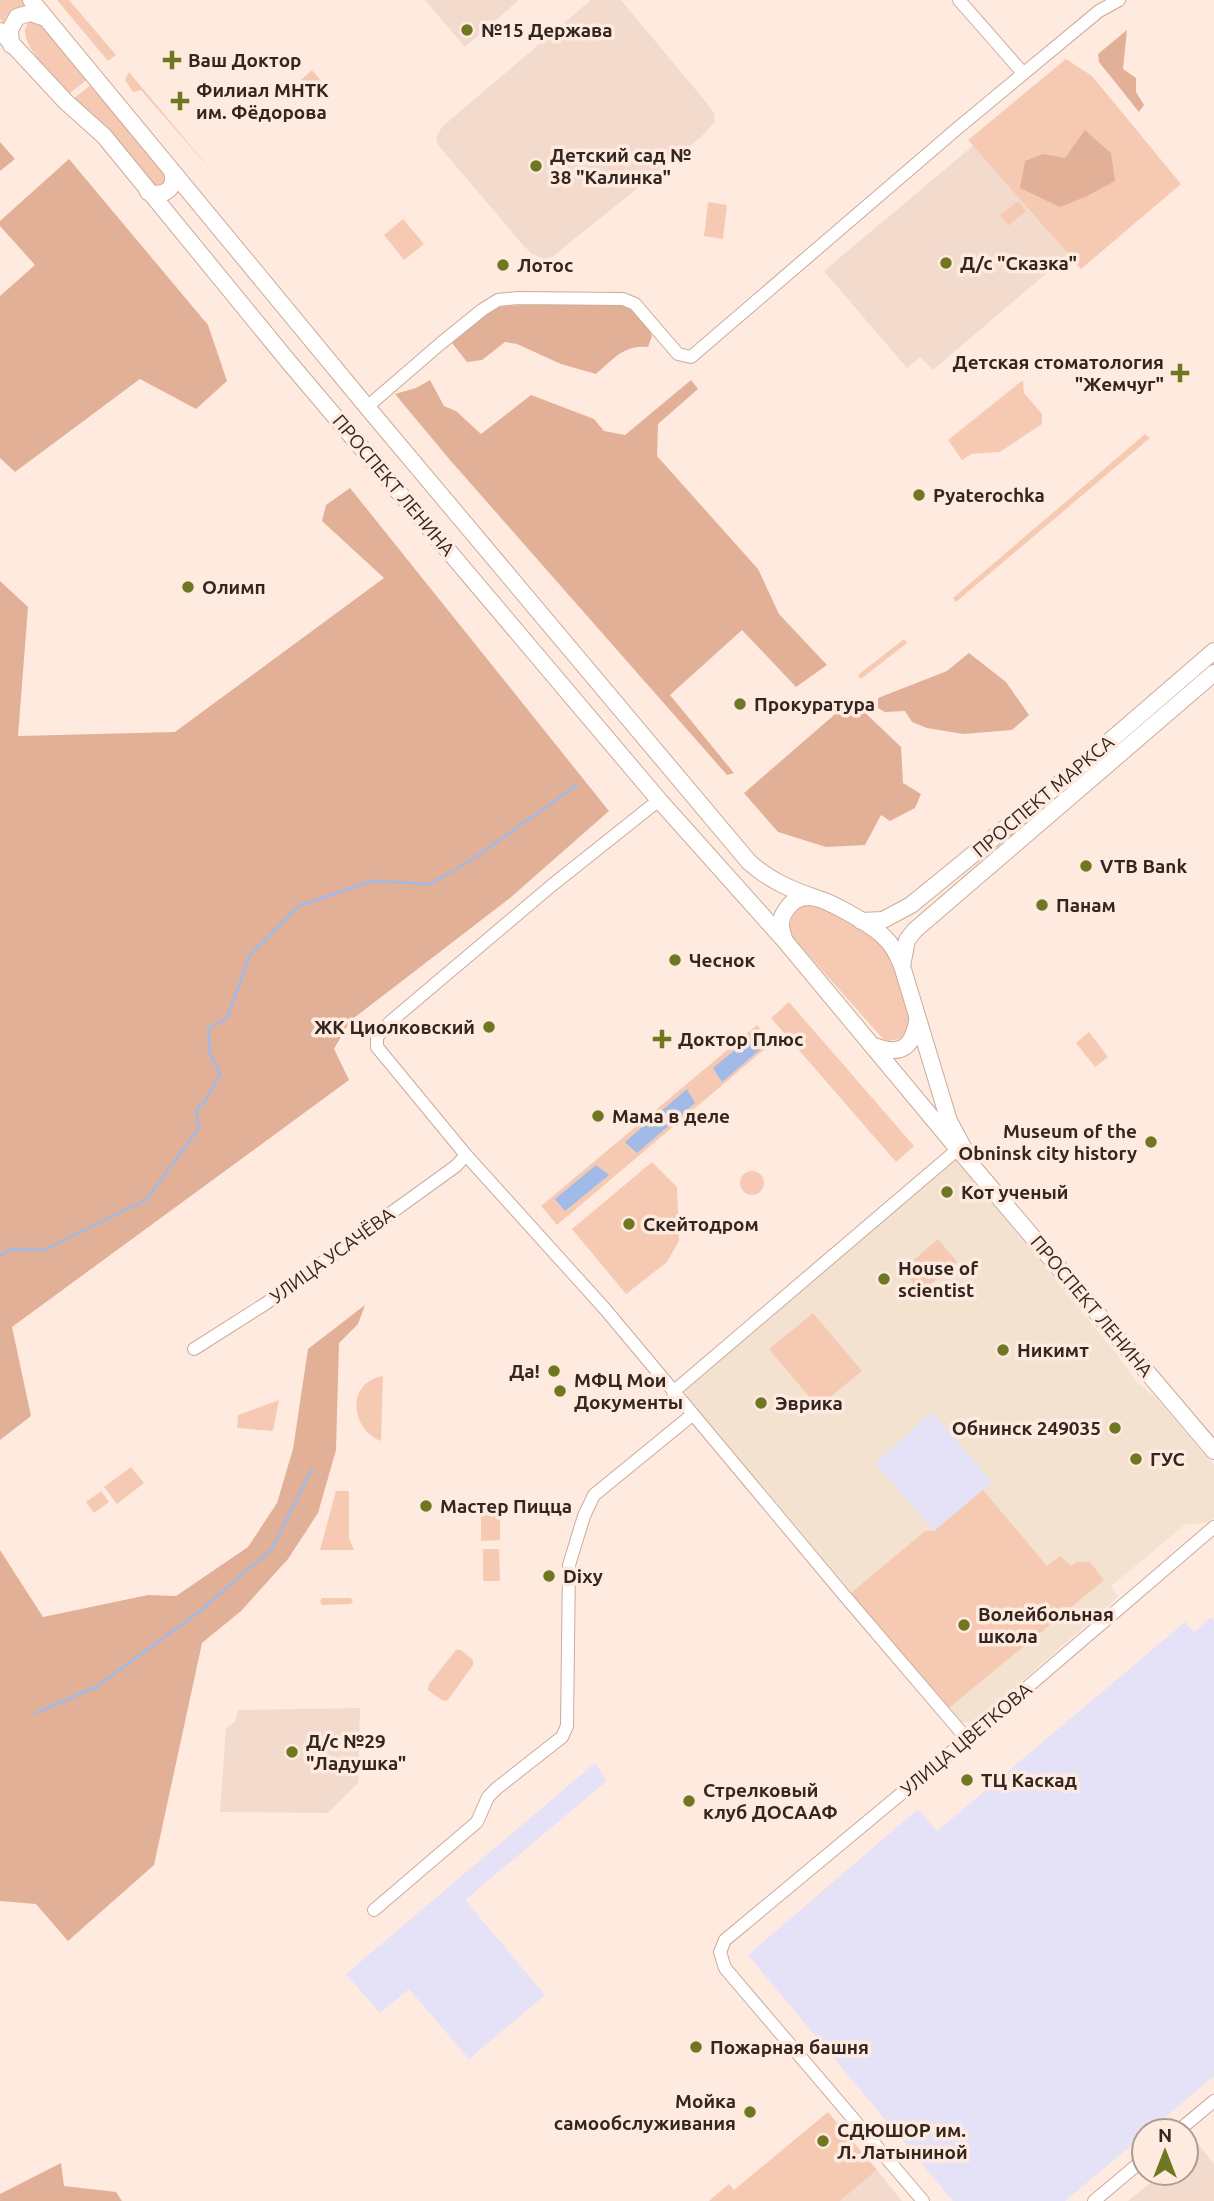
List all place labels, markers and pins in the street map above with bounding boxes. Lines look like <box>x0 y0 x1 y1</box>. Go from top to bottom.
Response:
place label: №15 Держава <box>481 19 613 41</box>
marker: №15 Держава <box>459 22 475 38</box>
place label: Ваш Доктор <box>188 49 301 71</box>
marker: Ваш Доктор <box>162 50 182 70</box>
place label: Филиал МНТК им. Фёдорова <box>196 79 329 123</box>
marker: Филиал МНТК им. Фёдорова <box>170 91 190 111</box>
place label: Детский сад № 38 "Калинка" <box>550 144 691 188</box>
marker: Детский сад № 38 "Калинка" <box>528 158 544 174</box>
place label: Д/с "Сказка" <box>960 252 1077 274</box>
place label: Лотос <box>517 254 573 276</box>
marker: Д/с "Сказка" <box>938 255 954 271</box>
marker: Лотос <box>495 257 511 273</box>
place label: Детская стоматология "Жемчуг" <box>953 351 1164 395</box>
marker: Детская стоматология "Жемчуг" <box>1170 363 1190 383</box>
place label: Pyaterochka <box>933 484 1045 506</box>
marker: Pyaterochka <box>911 487 927 503</box>
place label: Олимп <box>202 576 266 598</box>
marker: Олимп <box>180 579 196 595</box>
place label: Прокуратура <box>754 693 875 715</box>
marker: Прокуратура <box>732 696 748 712</box>
place label: VTB Bank <box>1100 855 1187 877</box>
marker: VTB Bank <box>1078 858 1094 874</box>
place label: Панам <box>1056 894 1116 916</box>
marker: Панам <box>1034 897 1050 913</box>
place label: Чеснок <box>689 949 756 971</box>
marker: Чеснок <box>667 952 683 968</box>
place label: ЖК Циолковский <box>314 1016 475 1038</box>
marker: ЖК Циолковский <box>481 1019 497 1035</box>
place label: Доктор Плюс <box>678 1028 803 1050</box>
marker: Доктор Плюс <box>652 1029 672 1049</box>
place label: Мама в деле <box>612 1105 730 1127</box>
marker: Мама в деле <box>590 1108 606 1124</box>
place label: Museum of the Obninsk сity history <box>958 1120 1137 1164</box>
marker: Museum of the Obninsk сity history <box>1143 1134 1159 1150</box>
place label: Кот ученый <box>961 1181 1068 1203</box>
marker: Кот ученый <box>939 1184 955 1200</box>
place label: Скейтодром <box>643 1213 759 1235</box>
marker: Скейтодром <box>621 1216 637 1232</box>
place label: House of scientist <box>898 1257 978 1301</box>
marker: House of scientist <box>876 1271 892 1287</box>
place label: Никимт <box>1017 1339 1089 1361</box>
marker: Никимт <box>995 1342 1011 1358</box>
place label: Да! <box>509 1360 540 1382</box>
marker: Да! <box>546 1363 562 1379</box>
place label: МФЦ Мои Документы <box>574 1369 683 1413</box>
marker: МФЦ Мои Документы <box>552 1383 568 1399</box>
place label: Эврика <box>775 1392 843 1414</box>
marker: Эврика <box>753 1395 769 1411</box>
place label: Обнинск 249035 <box>952 1417 1101 1439</box>
marker: Обнинск 249035 <box>1107 1420 1123 1436</box>
place label: ГУС <box>1150 1448 1185 1470</box>
marker: ГУС <box>1128 1451 1144 1467</box>
place label: Мастер Пицца <box>440 1495 572 1517</box>
marker: Мастер Пицца <box>418 1498 434 1514</box>
place label: Dixy <box>563 1565 603 1587</box>
marker: Dixy <box>541 1568 557 1584</box>
place label: Волейбольная школа <box>978 1603 1114 1647</box>
marker: Волейбольная школа <box>956 1617 972 1633</box>
place label: Д/с №29 "Ладушка" <box>306 1730 406 1774</box>
marker: Д/с №29 "Ладушка" <box>284 1744 300 1760</box>
place label: ТЦ Каскад <box>981 1769 1078 1791</box>
marker: ТЦ Каскад <box>959 1772 975 1788</box>
place label: Стрелковый клуб ДОСААФ <box>703 1779 838 1823</box>
marker: Стрелковый клуб ДОСААФ <box>681 1793 697 1809</box>
place label: Пожарная башня <box>710 2036 869 2058</box>
marker: Пожарная башня <box>688 2039 704 2055</box>
place label: Мойка самообслуживания <box>554 2090 736 2134</box>
marker: Мойка самообслуживания <box>742 2104 758 2120</box>
place label: СДЮШОР им. Л. Латыниной <box>837 2119 968 2163</box>
marker: СДЮШОР им. Л. Латыниной <box>815 2133 831 2149</box>

